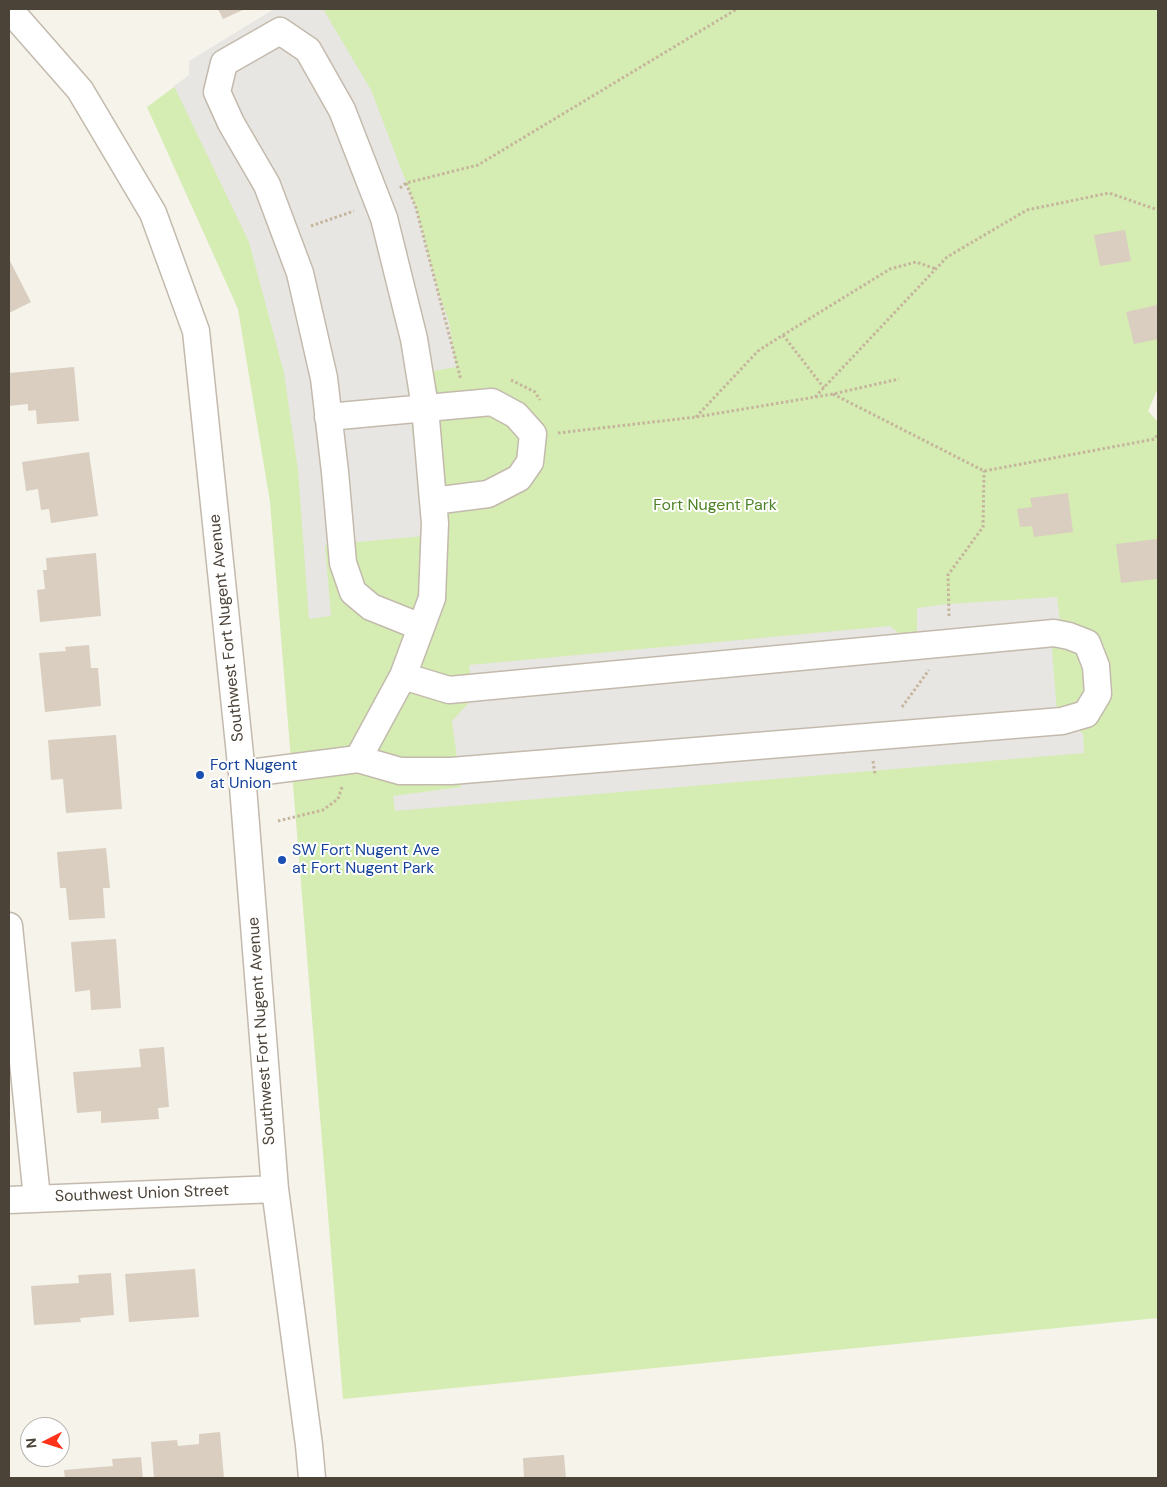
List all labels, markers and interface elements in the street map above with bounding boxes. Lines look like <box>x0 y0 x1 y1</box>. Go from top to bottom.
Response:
park label: Fort Nugent Park <box>653 496 777 516</box>
street label: Southwest Fort Nugent Avenue <box>205 513 249 743</box>
place label: Fort Nugent at Union <box>210 756 298 794</box>
marker: Fort Nugent at Union <box>194 769 206 781</box>
place label: SW Fort Nugent Ave at Fort Nugent Park <box>292 841 439 879</box>
marker: SW Fort Nugent Ave at Fort Nugent Park <box>276 854 288 866</box>
street label: Southwest Fort Nugent Avenue <box>244 916 280 1146</box>
street label: Southwest Union Street <box>55 1181 229 1207</box>
north arrow <box>20 1417 70 1467</box>
text: N <box>22 1437 40 1449</box>

